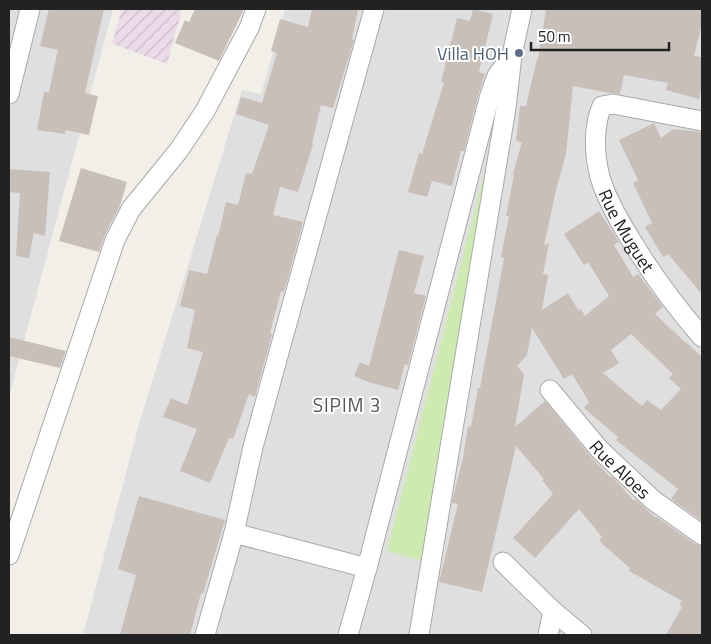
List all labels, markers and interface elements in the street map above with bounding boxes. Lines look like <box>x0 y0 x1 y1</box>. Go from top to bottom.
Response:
scale bar <box>531 20 668 52</box>
text: 50 m <box>538 25 571 48</box>
place label: Villa HOH <box>437 40 509 67</box>
marker: Villa HOH <box>513 47 525 59</box>
street label: Rue Muguet <box>592 185 662 278</box>
district label: SIPIM 3 <box>313 390 381 419</box>
street label: Rue Aloes <box>583 434 657 505</box>

